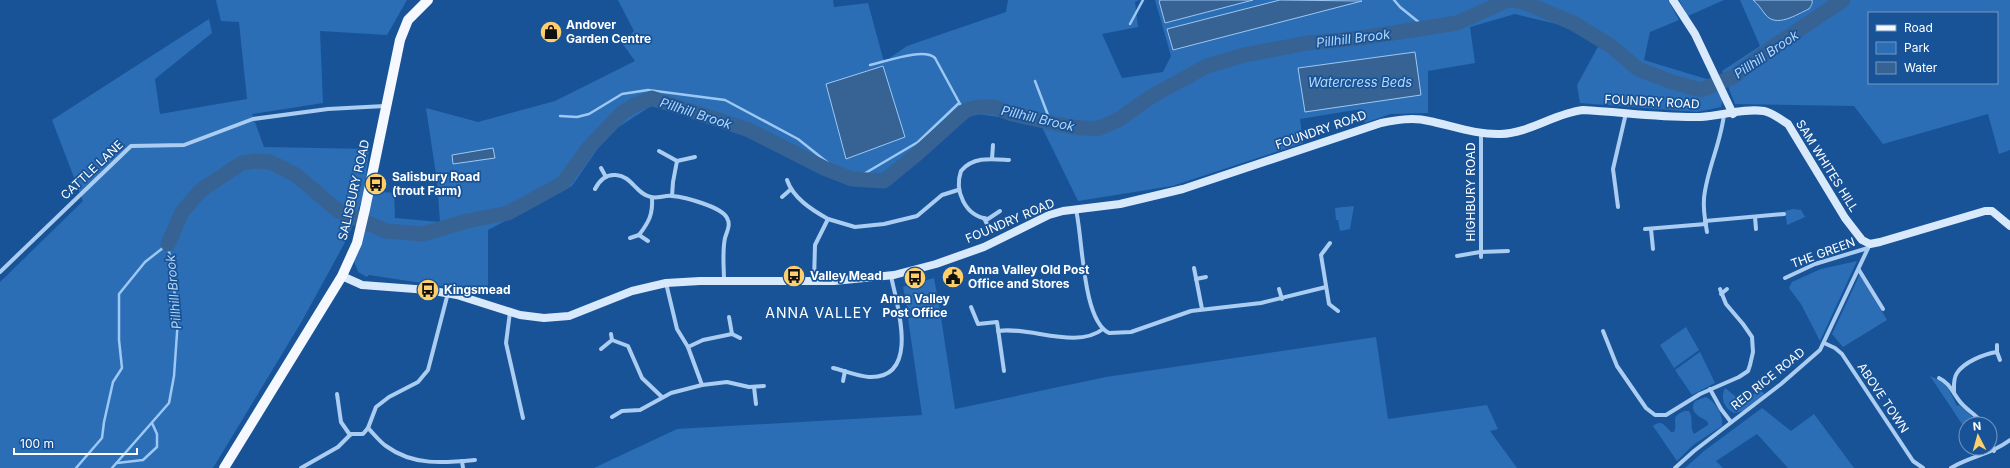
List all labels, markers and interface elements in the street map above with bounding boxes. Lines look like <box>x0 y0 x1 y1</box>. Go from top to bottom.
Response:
legend <box>1868 12 1998 84</box>
place label: Andover Garden Centre <box>566 17 651 46</box>
shop icon: Andover Garden Centre <box>538 19 564 45</box>
text: Road <box>1904 20 1933 35</box>
water label: Pillhill Brook <box>1315 25 1392 50</box>
water label: Pillhill Brook <box>1731 26 1802 81</box>
text: Park <box>1904 40 1930 55</box>
text: Water <box>1904 60 1938 75</box>
water label: Watercress Beds <box>1308 74 1412 90</box>
street label: FOUNDRY ROAD <box>1604 92 1700 111</box>
water label: Pillhill Brook <box>658 94 735 132</box>
water label: Pillhill Brook <box>1000 102 1077 134</box>
street label: FOUNDRY ROAD <box>1273 107 1368 152</box>
street label: SAM WHITES HILL <box>1793 117 1862 215</box>
street label: CATTLE LANE <box>57 137 126 202</box>
street label: SALISBURY ROAD <box>335 138 372 242</box>
street label: HIGHBURY ROAD <box>1463 142 1478 242</box>
place label: Salisbury Road (trout Farm) <box>392 169 480 198</box>
bus stop icon: Salisbury Road (trout Farm) <box>363 171 389 197</box>
street label: FOUNDRY ROAD <box>963 195 1057 246</box>
street label: THE GREEN <box>1789 234 1857 271</box>
water label: Pillhill Brook <box>162 253 184 330</box>
place label: Anna Valley Old Post Office and Stores <box>968 262 1090 291</box>
bus stop icon: Valley Mead <box>781 263 807 289</box>
public building icon: Anna Valley Old Post Office and Stores <box>940 264 966 290</box>
bus stop icon: Anna Valley Post Office <box>902 265 928 291</box>
place label: Valley Mead <box>810 268 882 283</box>
bus stop icon: Kingsmead <box>415 277 441 303</box>
place label: Kingsmead <box>444 282 511 297</box>
place label: Anna Valley Post Office <box>880 291 951 320</box>
district label: ANNA VALLEY <box>765 304 873 321</box>
street label: RED RICE ROAD <box>1728 344 1808 413</box>
street label: ABOVE TOWN <box>1854 360 1912 436</box>
north arrow <box>1958 416 1998 456</box>
text: N <box>1972 419 1982 433</box>
scale bar <box>14 430 137 456</box>
text: 100 m <box>20 436 54 451</box>

